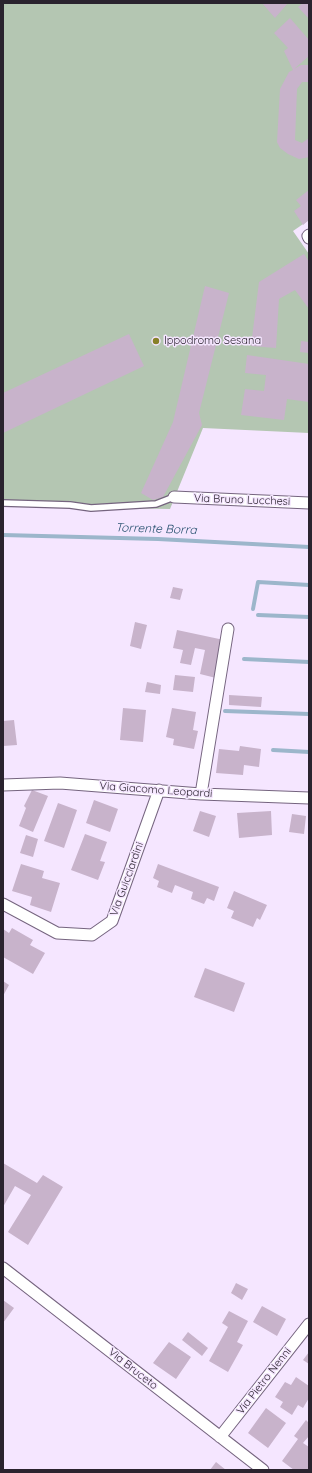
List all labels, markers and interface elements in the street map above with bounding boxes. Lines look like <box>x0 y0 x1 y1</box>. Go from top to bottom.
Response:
place label: Ippodromo Sesana <box>164 334 261 348</box>
marker: Ippodromo Sesana <box>151 336 161 346</box>
street label: Via Bruno Lucchesi <box>194 492 290 508</box>
water label: Torrente Borra <box>115 520 197 538</box>
street label: Via Giacomo Leopardi <box>99 779 213 801</box>
street label: Via Guicciardini <box>108 840 146 918</box>
street label: Via Pietro Nenni <box>234 1345 294 1417</box>
street label: Via Bruceto <box>106 1346 160 1392</box>

